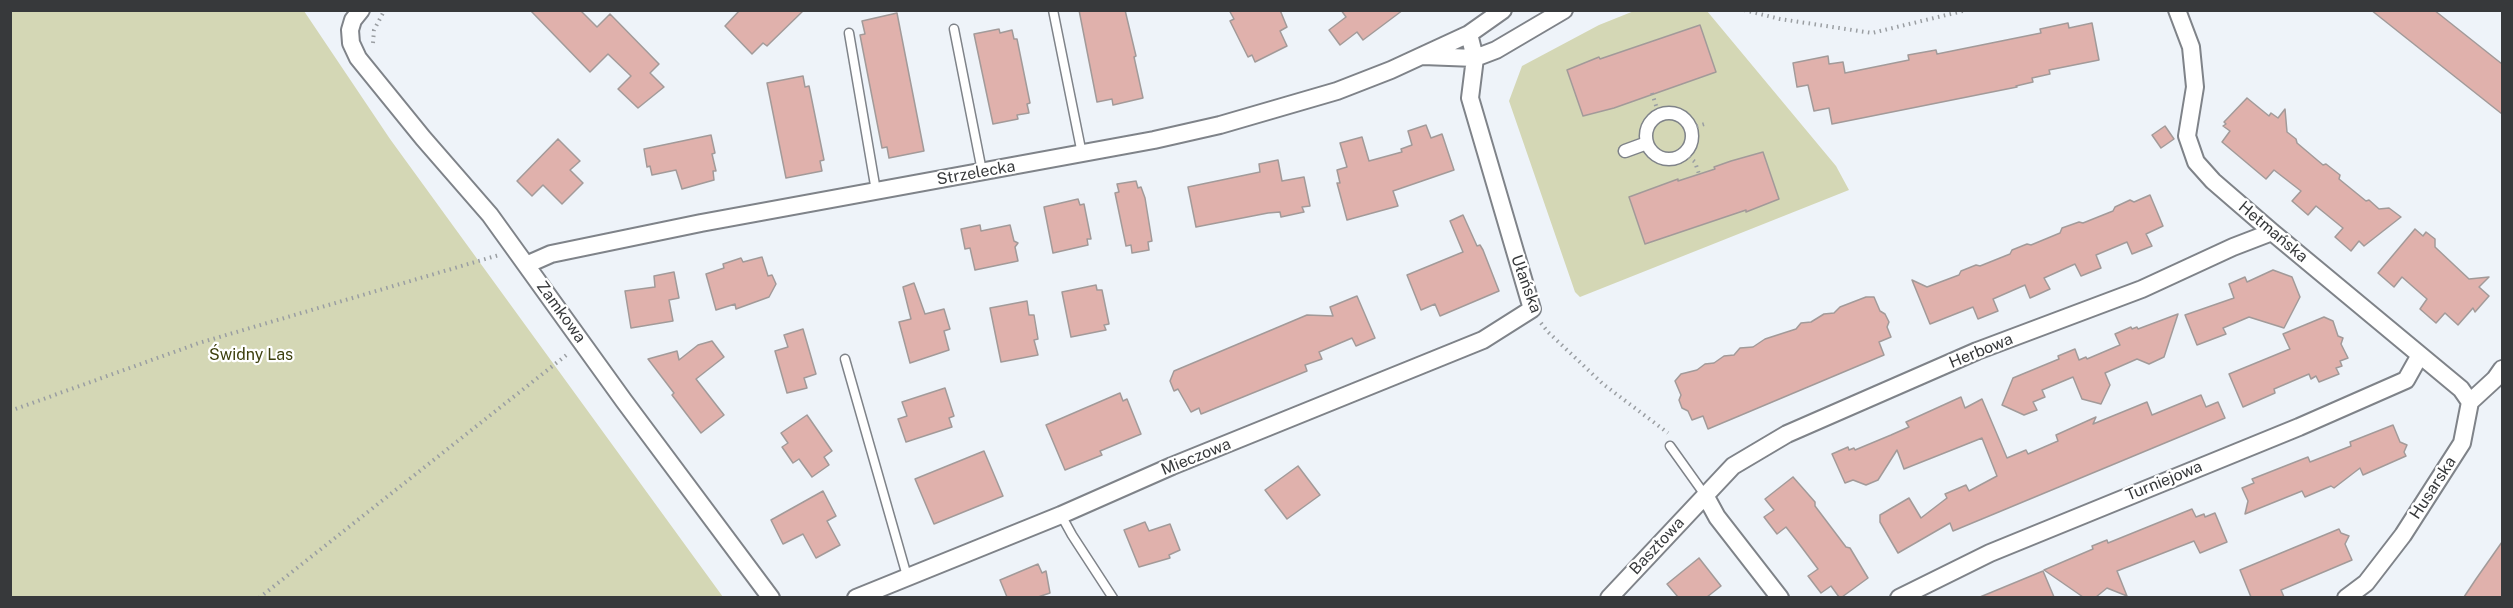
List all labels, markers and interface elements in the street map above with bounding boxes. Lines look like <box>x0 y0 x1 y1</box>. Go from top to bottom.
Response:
street label: Strzelecka <box>935 157 1017 189</box>
street label: Hetmańska <box>2234 197 2312 267</box>
street label: Ułańska <box>1507 252 1545 316</box>
street label: Zamkowa <box>532 277 590 347</box>
street label: Herbowa <box>1946 330 2016 372</box>
park label: Świdny Las <box>209 345 293 365</box>
street label: Mieczowa <box>1158 434 1234 480</box>
street label: Husarska <box>2406 453 2460 523</box>
street label: Turniejowa <box>2123 457 2205 505</box>
street label: Basztowa <box>1626 513 1688 579</box>

